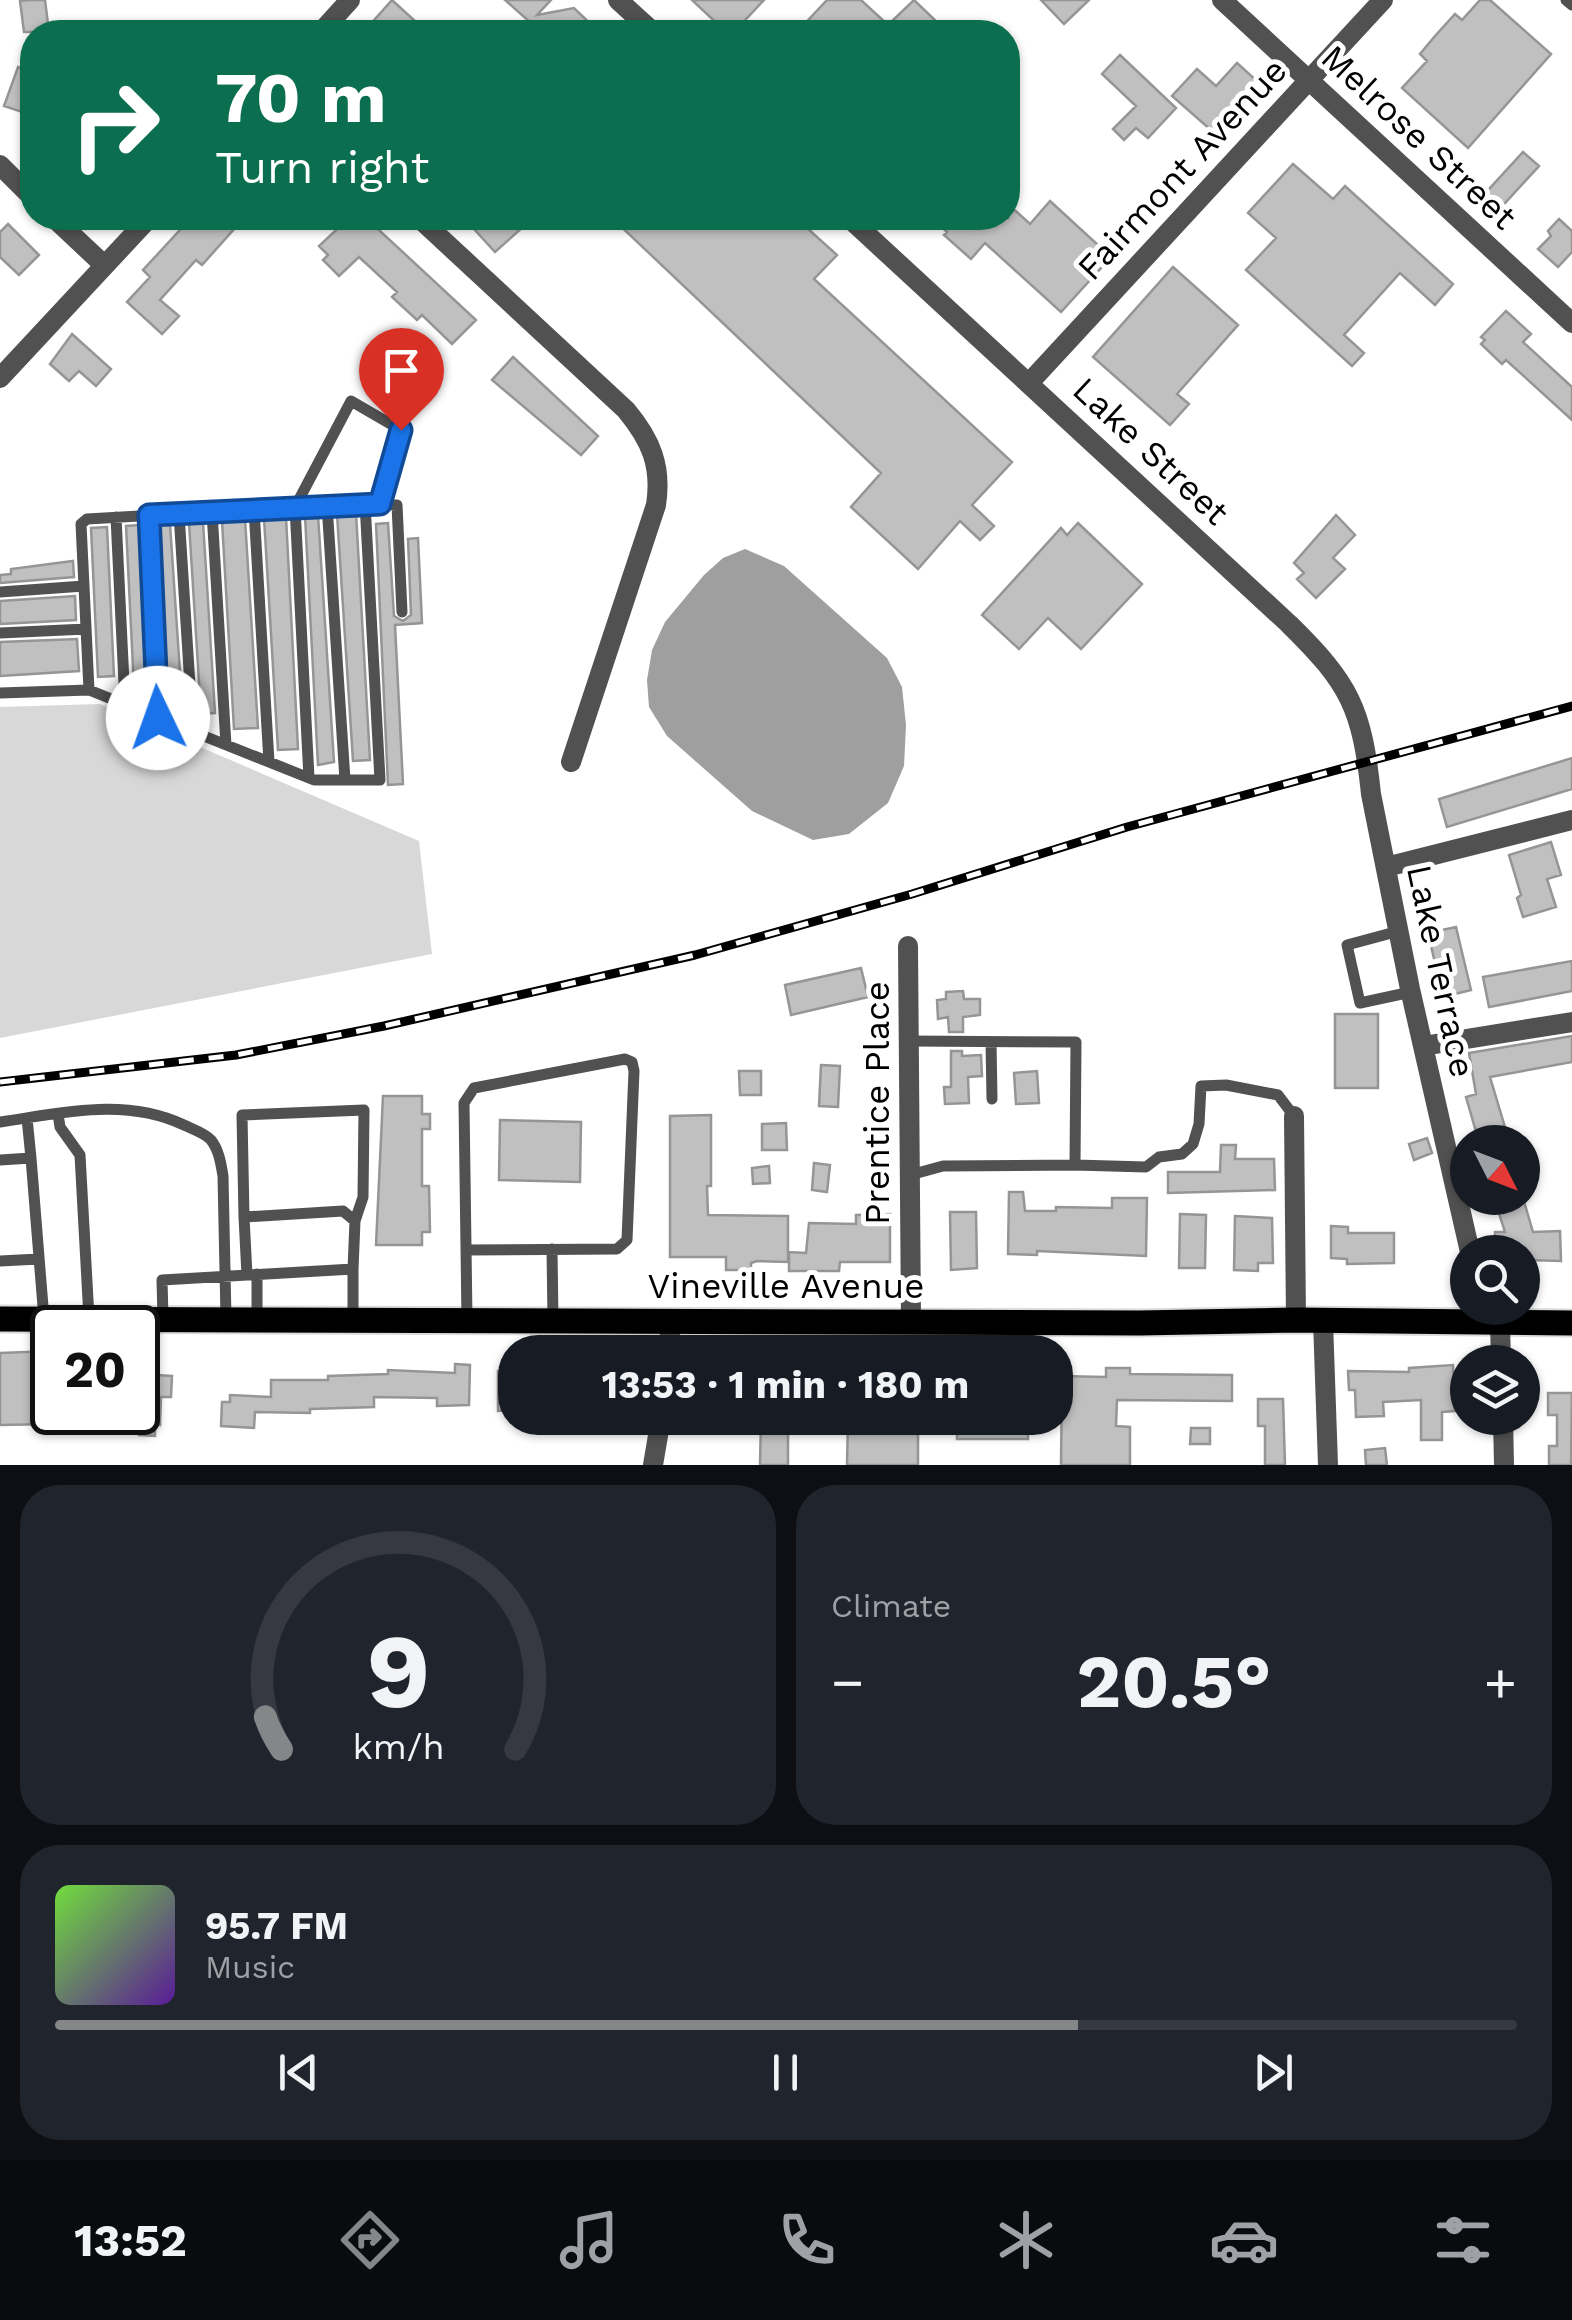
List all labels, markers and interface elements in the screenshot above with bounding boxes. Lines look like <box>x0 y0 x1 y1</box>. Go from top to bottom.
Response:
street label: Melrose Street <box>1313 36 1525 238</box>
street label: Fairmont Avenue <box>1069 49 1295 289</box>
text: 70 m <box>215 57 387 139</box>
icon: right <box>50 60 180 190</box>
text: Turn right <box>215 141 429 194</box>
pin <box>359 328 444 431</box>
icon: arrive <box>374 343 429 398</box>
street label: Lake Street <box>1064 368 1238 534</box>
position arrow <box>106 666 210 770</box>
street label: Lake Terrace <box>1398 861 1484 1081</box>
street label: Prentice Place <box>856 981 898 1225</box>
north arrow <box>1450 1125 1540 1215</box>
map controls <box>1450 1125 1540 1435</box>
button: search <box>1450 1235 1540 1325</box>
street label: Vineville Avenue <box>648 1265 924 1307</box>
speed limit sign: 20 <box>30 1305 160 1435</box>
button: layers <box>1450 1345 1540 1435</box>
text: 13:53 · 1 min · 180 m <box>602 1363 969 1407</box>
text: Climate <box>831 1587 951 1625</box>
text: 9 <box>366 1610 430 1732</box>
text: 20.5° <box>1077 1637 1271 1725</box>
text: − <box>831 1650 864 1714</box>
text: + <box>1484 1650 1517 1714</box>
text: km/h <box>352 1726 444 1768</box>
text: 95.7 FM <box>205 1904 348 1948</box>
text: Music <box>205 1948 295 1986</box>
icon: previous <box>271 2045 326 2100</box>
icon: pause <box>758 2045 813 2100</box>
icon: next <box>1246 2045 1301 2100</box>
icon: directions <box>335 2205 405 2275</box>
icon: music <box>554 2205 624 2275</box>
icon: phone <box>772 2205 842 2275</box>
icon: climate <box>991 2205 1061 2275</box>
icon: car <box>1209 2205 1279 2275</box>
icon: filters <box>1428 2205 1498 2275</box>
text: 13:52 <box>74 2214 187 2267</box>

